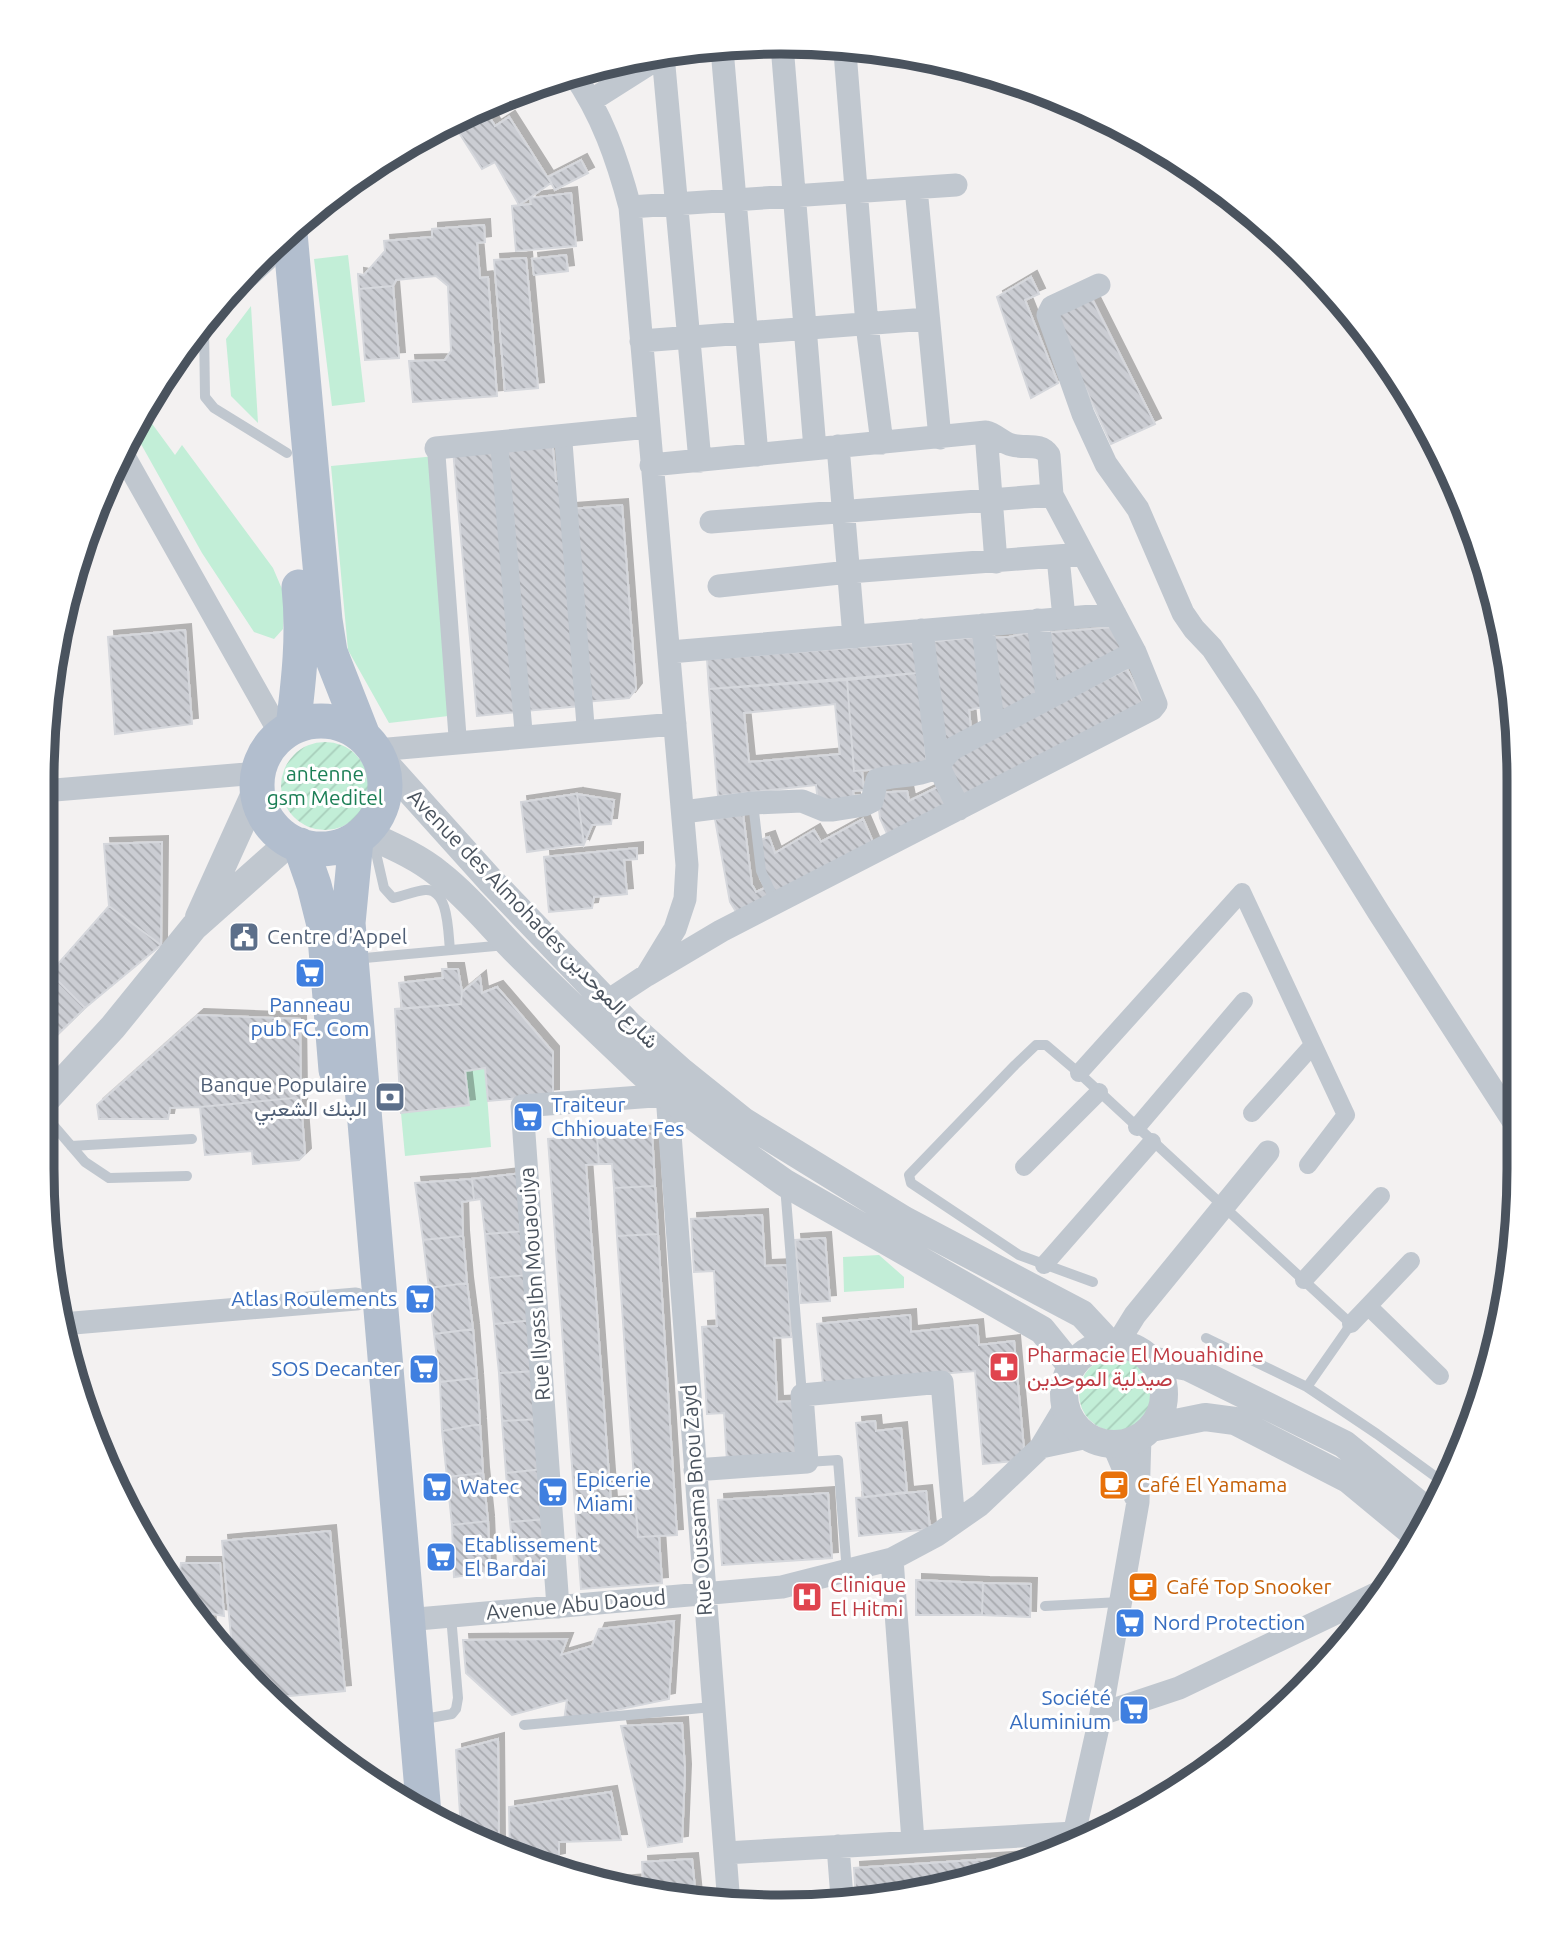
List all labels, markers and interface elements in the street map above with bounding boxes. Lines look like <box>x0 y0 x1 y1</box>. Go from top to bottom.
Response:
park label: antenne gsm Meditel <box>267 761 383 809</box>
street label: Avenue des Almohades شارع الموحدين <box>401 784 664 1055</box>
public building icon: Centre d'Appel <box>227 920 261 954</box>
place label: Centre d'Appel <box>267 924 407 948</box>
supermarket icon: Panneau pub FC. Com <box>293 956 327 990</box>
place label: Panneau pub FC. Com <box>251 992 369 1040</box>
place label: Banque Populaire البنك الشعبي <box>200 1072 367 1126</box>
bank icon: Banque Populaire البنك الشعبي <box>373 1080 407 1114</box>
place label: Traiteur Chhiouate Fes <box>551 1092 684 1140</box>
supermarket icon: Traiteur Chhiouate Fes <box>511 1100 545 1134</box>
street label: Rue Ilyass Ibn Mouaouiya <box>514 1166 554 1402</box>
supermarket icon: Atlas Roulements <box>403 1282 437 1316</box>
place label: Atlas Roulements <box>231 1286 397 1310</box>
place label: Pharmacie El Mouahidine صيدلية الموحدين <box>1027 1342 1264 1392</box>
pharmacy icon: Pharmacie El Mouahidine صيدلية الموحدين <box>987 1350 1021 1384</box>
supermarket icon: SOS Decanter <box>407 1352 441 1386</box>
place label: SOS Decanter <box>271 1356 401 1380</box>
street label: Rue Oussama Bnou Zayd <box>676 1384 716 1617</box>
place label: Epicerie Miami <box>576 1467 651 1515</box>
cafe icon: Café El Yamama <box>1097 1468 1131 1502</box>
supermarket icon: Watec <box>420 1470 454 1504</box>
place label: Café El Yamama <box>1137 1472 1287 1496</box>
place label: Watec <box>460 1474 520 1498</box>
supermarket icon: Epicerie Miami <box>536 1475 570 1509</box>
place label: Etablissement El Bardai <box>464 1532 597 1580</box>
supermarket icon: Etablissement El Bardai <box>424 1540 458 1574</box>
cafe icon: Café Top Snooker <box>1126 1570 1160 1604</box>
place label: Clinique El Hitmi <box>830 1572 906 1620</box>
place label: Café Top Snooker <box>1166 1574 1332 1598</box>
hospital icon: Clinique El Hitmi <box>790 1580 824 1614</box>
street label: Avenue Abu Daoud <box>485 1584 667 1624</box>
supermarket icon: Nord Protection <box>1113 1606 1147 1640</box>
place label: Nord Protection <box>1153 1610 1305 1634</box>
place label: Société Aluminium <box>1009 1685 1111 1733</box>
supermarket icon: Société Aluminium <box>1117 1693 1151 1727</box>

